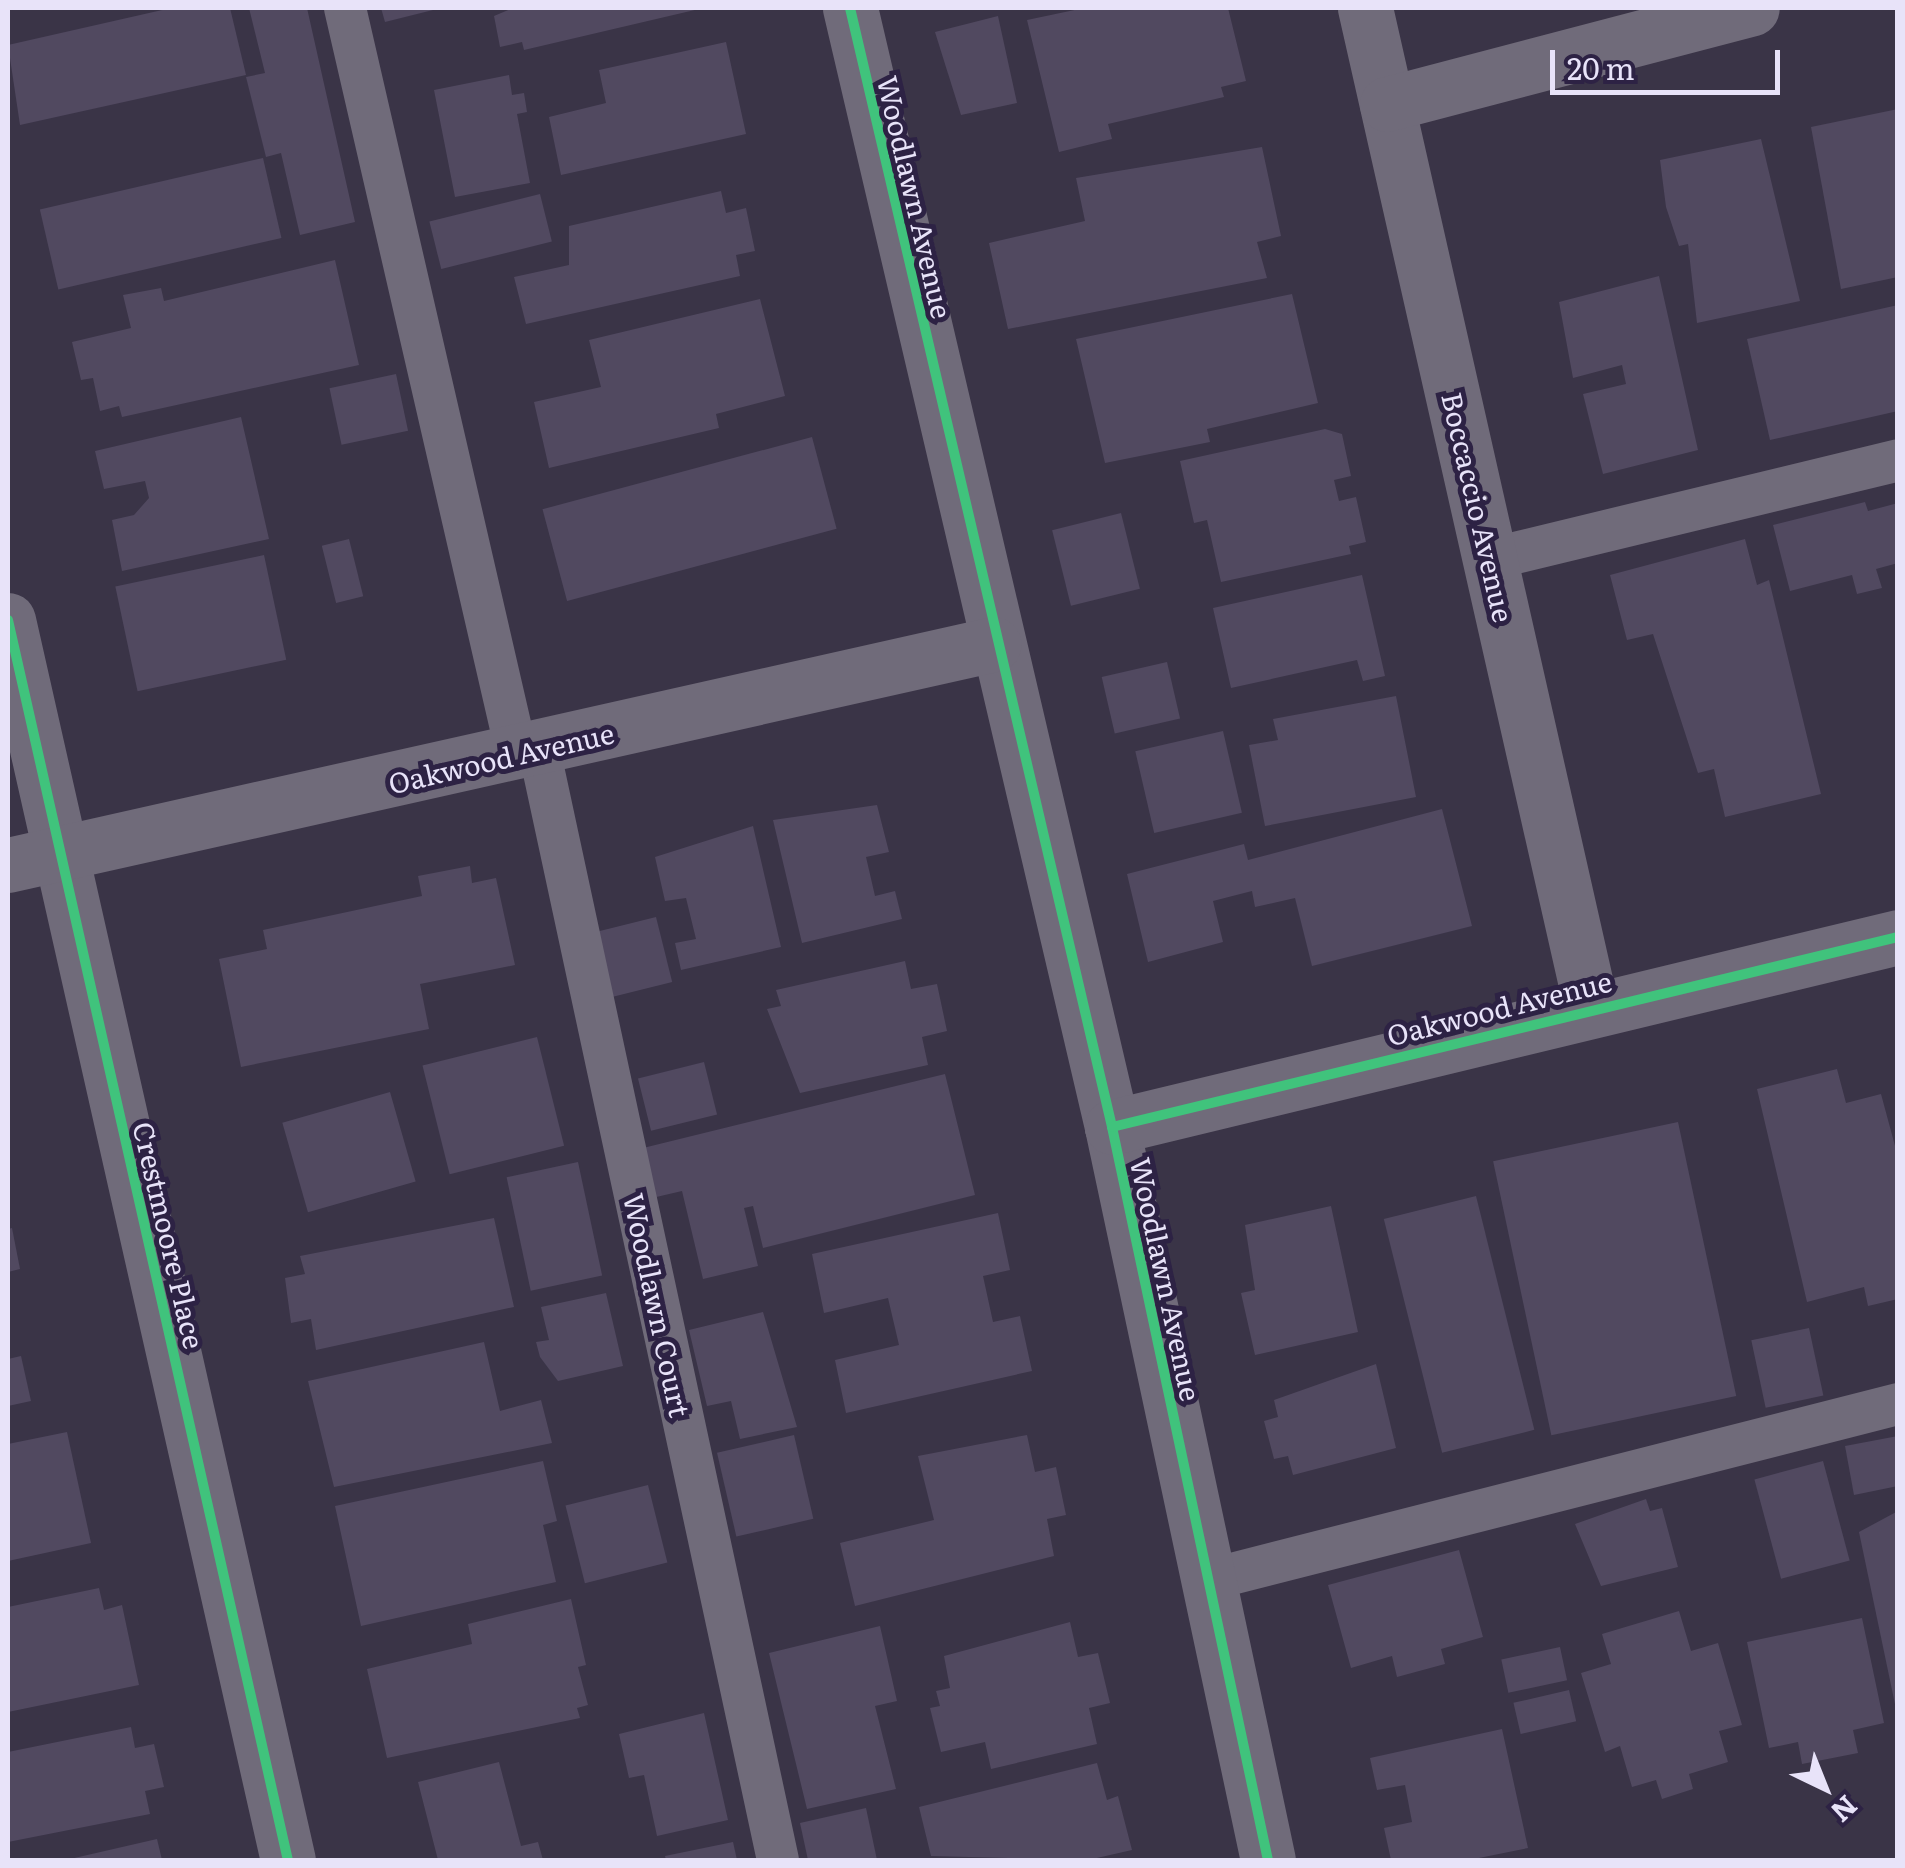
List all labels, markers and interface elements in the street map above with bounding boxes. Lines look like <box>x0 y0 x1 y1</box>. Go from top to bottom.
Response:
scale bar <box>1555 30 1785 92</box>
text: 20 m <box>1567 45 1635 89</box>
street label: Woodlawn Avenue <box>872 72 960 322</box>
street label: Boccaccio Avenue <box>1436 389 1522 625</box>
street label: Oakwood Avenue <box>385 715 617 799</box>
street label: Oakwood Avenue <box>1383 963 1615 1051</box>
street label: Crestmoore Place <box>128 1118 212 1352</box>
street label: Woodlawn Avenue <box>1125 1154 1209 1404</box>
street label: Woodlawn Court <box>618 1190 698 1420</box>
north arrow <box>1775 1738 1875 1838</box>
text: N <box>1823 1787 1868 1833</box>

